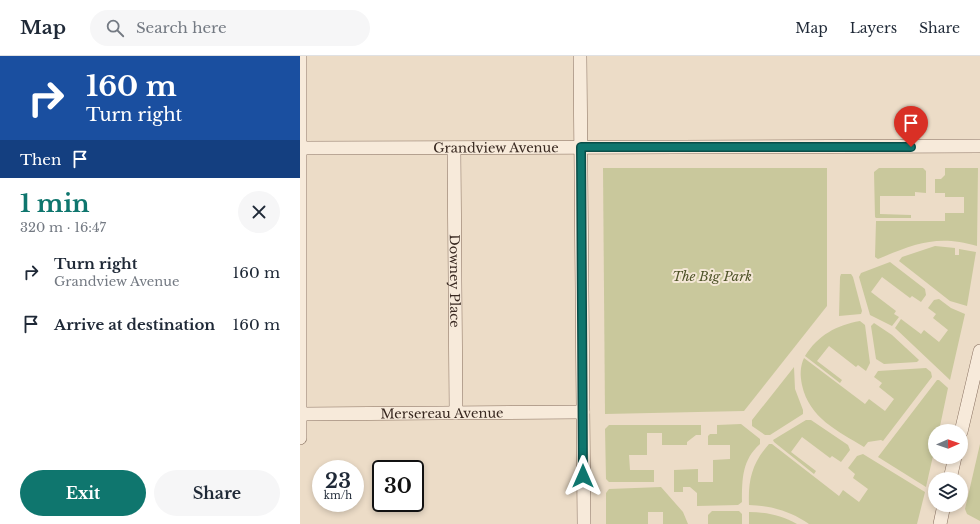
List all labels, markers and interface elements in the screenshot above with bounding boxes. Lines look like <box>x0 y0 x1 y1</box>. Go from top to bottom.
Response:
search box <box>90 10 370 46</box>
text: Map <box>20 16 66 39</box>
icon: search <box>104 17 126 39</box>
text: Search here <box>136 18 227 37</box>
text: Map <box>795 19 828 37</box>
text: Layers <box>850 19 897 37</box>
text: Share <box>919 19 960 37</box>
text: 160 m <box>86 69 177 104</box>
icon: right <box>20 72 72 124</box>
text: Turn right <box>86 104 182 126</box>
pin <box>894 106 928 147</box>
icon: arrive <box>900 112 922 134</box>
street label: Grandview Avenue <box>433 139 559 157</box>
icon: arrive <box>69 148 91 170</box>
text: Then <box>20 150 61 169</box>
text: 1 min <box>20 189 90 218</box>
button: close <box>238 191 280 233</box>
text: 320 m · 16:47 <box>20 219 106 236</box>
street label: Downey Place <box>446 234 463 328</box>
text: Turn right <box>54 254 137 273</box>
icon: right <box>20 261 42 283</box>
text: 160 m <box>233 263 280 282</box>
park label: The Big Park <box>672 268 752 285</box>
text: Grandview Avenue <box>54 273 179 290</box>
icon: arrive <box>20 313 42 335</box>
text: Arrive at destination <box>54 315 215 334</box>
text: 160 m <box>233 315 280 334</box>
street label: Mersereau Avenue <box>380 405 504 422</box>
north arrow <box>928 424 968 464</box>
map controls <box>928 424 968 512</box>
position arrow <box>562 455 604 497</box>
speed limit sign: 30 <box>372 460 424 512</box>
text: 23 <box>325 469 351 493</box>
button: Exit <box>20 470 146 516</box>
button: Share <box>154 470 280 516</box>
button: layers <box>928 472 968 512</box>
text: km/h <box>324 489 352 502</box>

